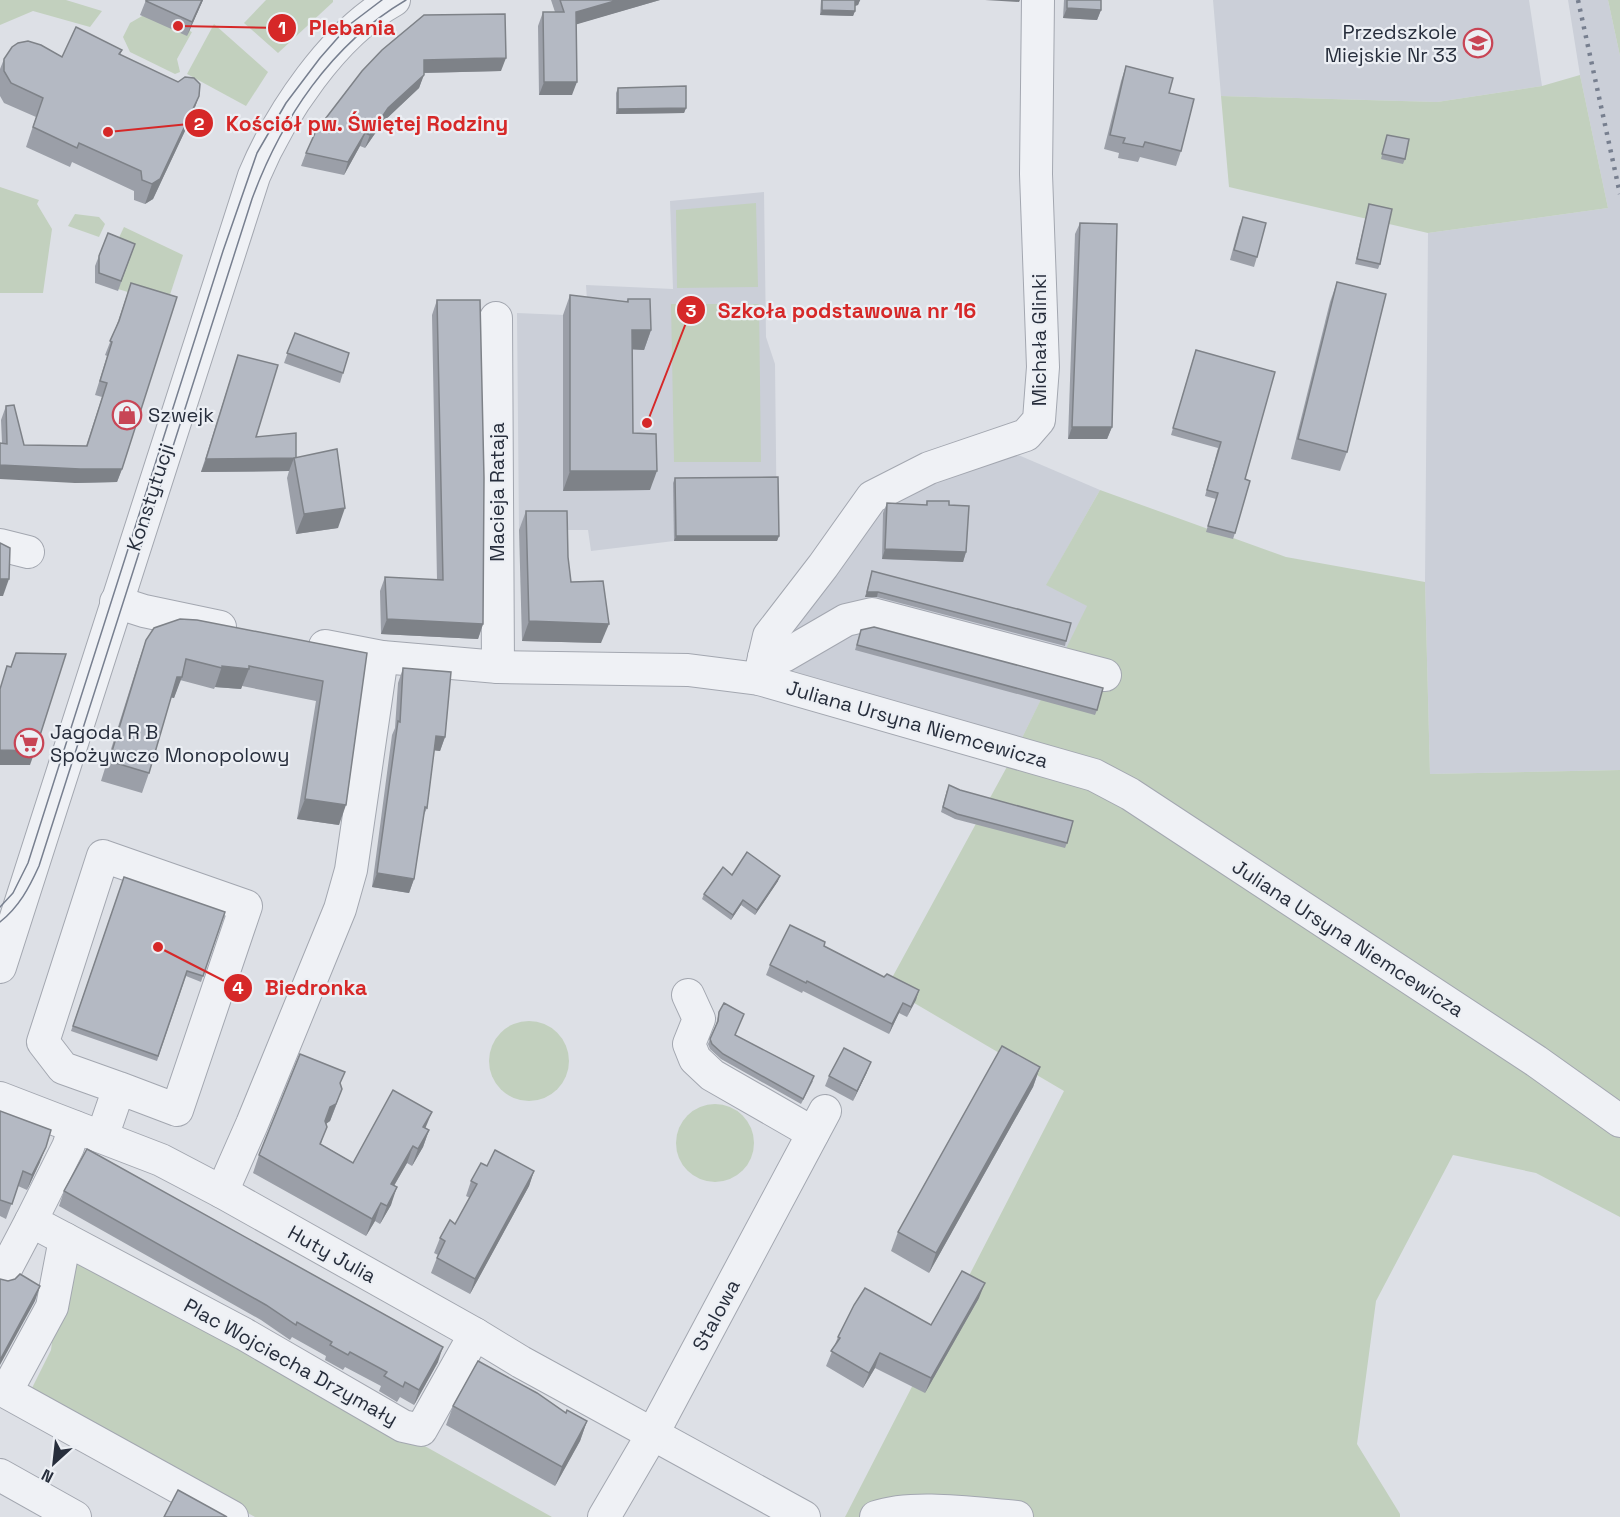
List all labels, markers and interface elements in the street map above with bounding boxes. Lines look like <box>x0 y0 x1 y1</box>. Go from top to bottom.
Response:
callout: Plebania <box>267 8 407 47</box>
text: Plebania <box>309 14 395 41</box>
text: 1 <box>278 16 286 39</box>
place label: Przedszkole Miejskie Nr 33 <box>1325 19 1457 68</box>
school or university icon: Przedszkole Miejskie Nr 33 <box>1462 27 1494 59</box>
callout: Kościół pw. Świętej Rodziny <box>184 104 521 143</box>
text: Kościół pw. Świętej Rodziny <box>226 110 508 137</box>
text: 2 <box>194 112 205 135</box>
street label: Michała Glinki <box>1026 274 1052 406</box>
callout: Szkoła podstawowa nr 16 <box>676 291 988 330</box>
text: Szkoła podstawowa nr 16 <box>718 297 976 324</box>
text: 3 <box>686 299 697 322</box>
shop icon: Szwejk <box>111 399 143 431</box>
place label: Szwejk <box>148 402 214 428</box>
street label: Macieja Rataja <box>484 422 510 562</box>
street label: Konstytucji <box>120 440 180 554</box>
street label: Juliana Ursyna Niemcewicza <box>783 674 1051 774</box>
place label: Jagoda R B Spożywczo Monopolowy <box>50 719 290 768</box>
supermarket icon: Jagoda R B Spożywczo Monopolowy <box>13 727 45 759</box>
street label: Juliana Ursyna Niemcewicza <box>1227 853 1469 1023</box>
callout: Biedronka <box>223 968 379 1007</box>
text: Biedronka <box>265 974 367 1001</box>
text: 4 <box>232 976 244 999</box>
street label: Huty Julia <box>283 1219 381 1289</box>
street label: Stalowa <box>686 1275 746 1355</box>
street label: Plac Wojciecha Drzymały <box>179 1292 403 1432</box>
north arrow <box>24 1433 84 1493</box>
text: N <box>38 1464 57 1488</box>

